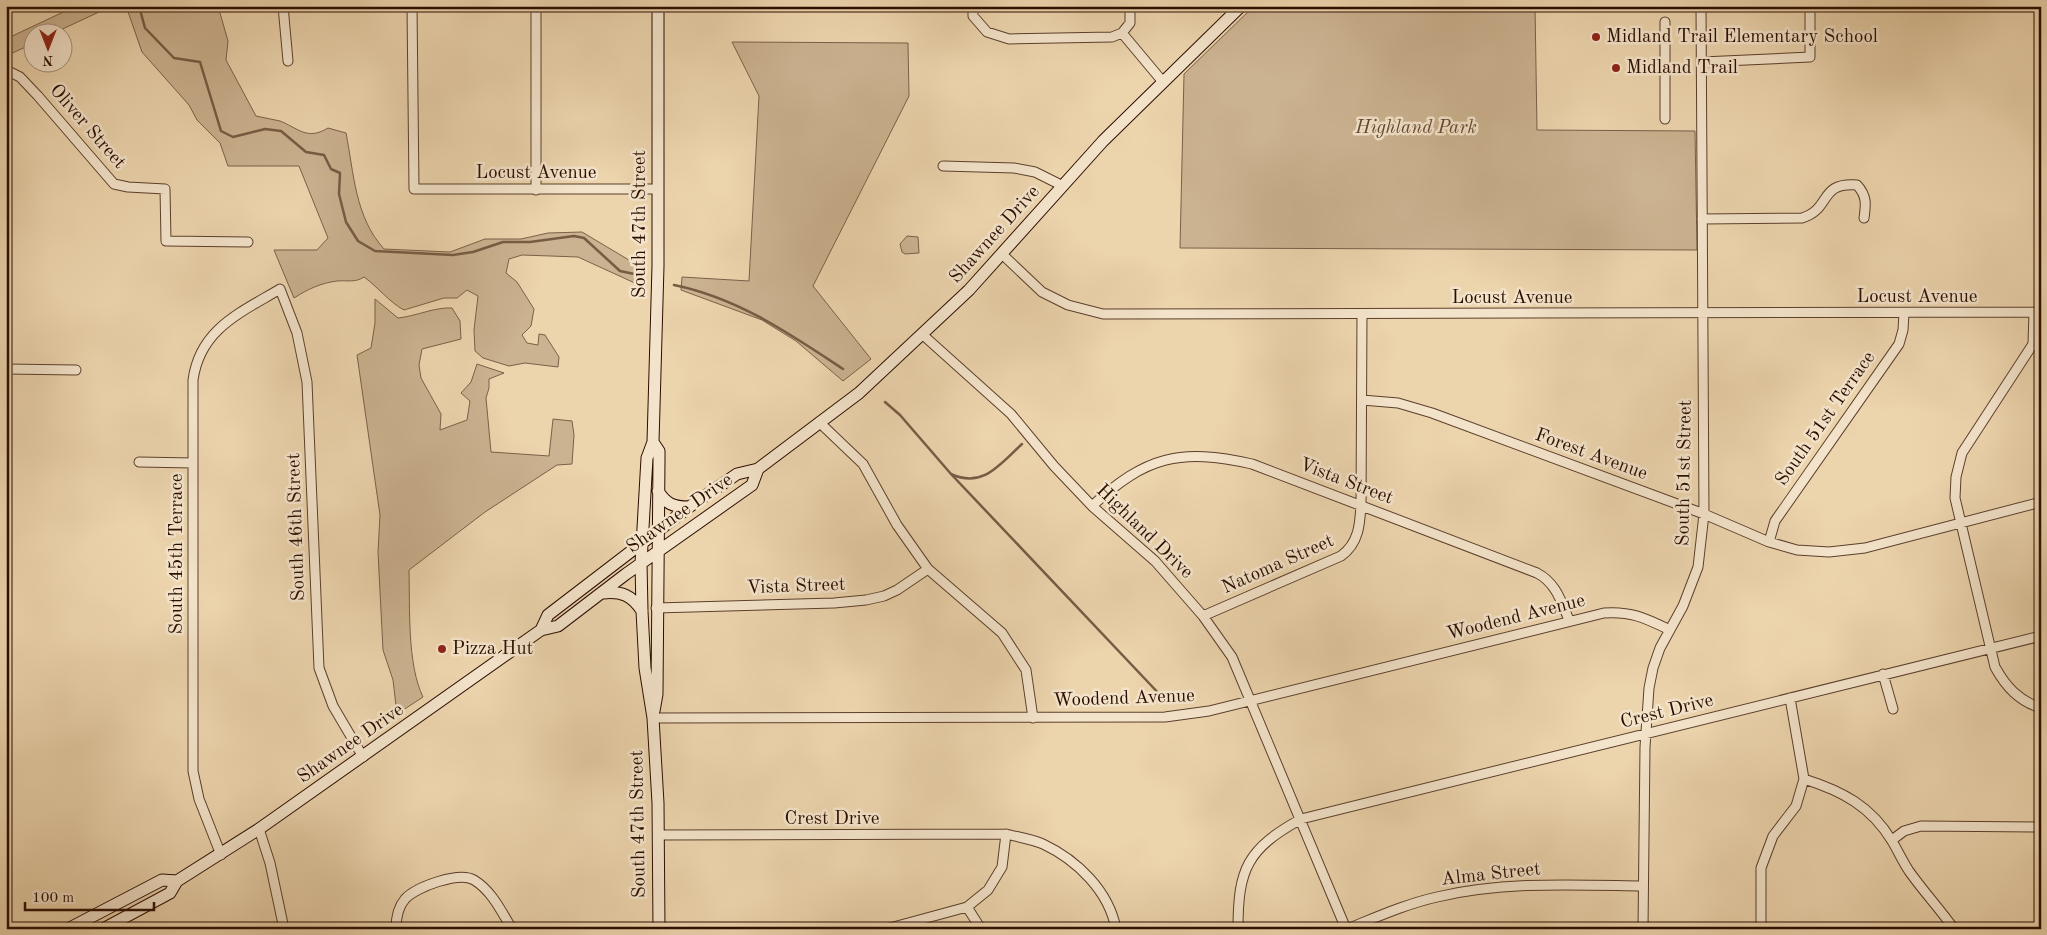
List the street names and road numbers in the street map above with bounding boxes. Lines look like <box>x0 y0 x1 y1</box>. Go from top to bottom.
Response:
street label: Oliver Street <box>45 81 129 173</box>
street label: South 47th Street <box>631 150 650 298</box>
street label: Locust Avenue <box>475 164 597 183</box>
street label: Shawnee Drive <box>946 182 1044 288</box>
street label: Locust Avenue <box>1856 288 1978 307</box>
street label: Locust Avenue <box>1451 289 1573 308</box>
street label: South 51st Terrace <box>1773 348 1879 490</box>
street label: South 51st Street <box>1674 400 1696 546</box>
street label: Forest Avenue <box>1532 426 1650 484</box>
street label: South 46th Street <box>285 453 309 601</box>
street label: Vista Street <box>1296 455 1396 509</box>
street label: Shawnee Drive <box>624 471 736 557</box>
street label: South 45th Terrace <box>168 473 187 635</box>
street label: Highland Drive <box>1092 481 1196 583</box>
street label: Natoma Street <box>1219 532 1337 598</box>
street label: Vista Street <box>746 576 846 598</box>
street label: Woodend Avenue <box>1445 592 1587 644</box>
street label: Woodend Avenue <box>1053 687 1195 711</box>
street label: Crest Drive <box>1619 691 1715 733</box>
street label: Shawnee Drive <box>295 701 407 787</box>
street label: South 47th Street <box>628 750 650 898</box>
street label: Crest Drive <box>784 810 880 829</box>
street label: Alma Street <box>1440 860 1542 890</box>

